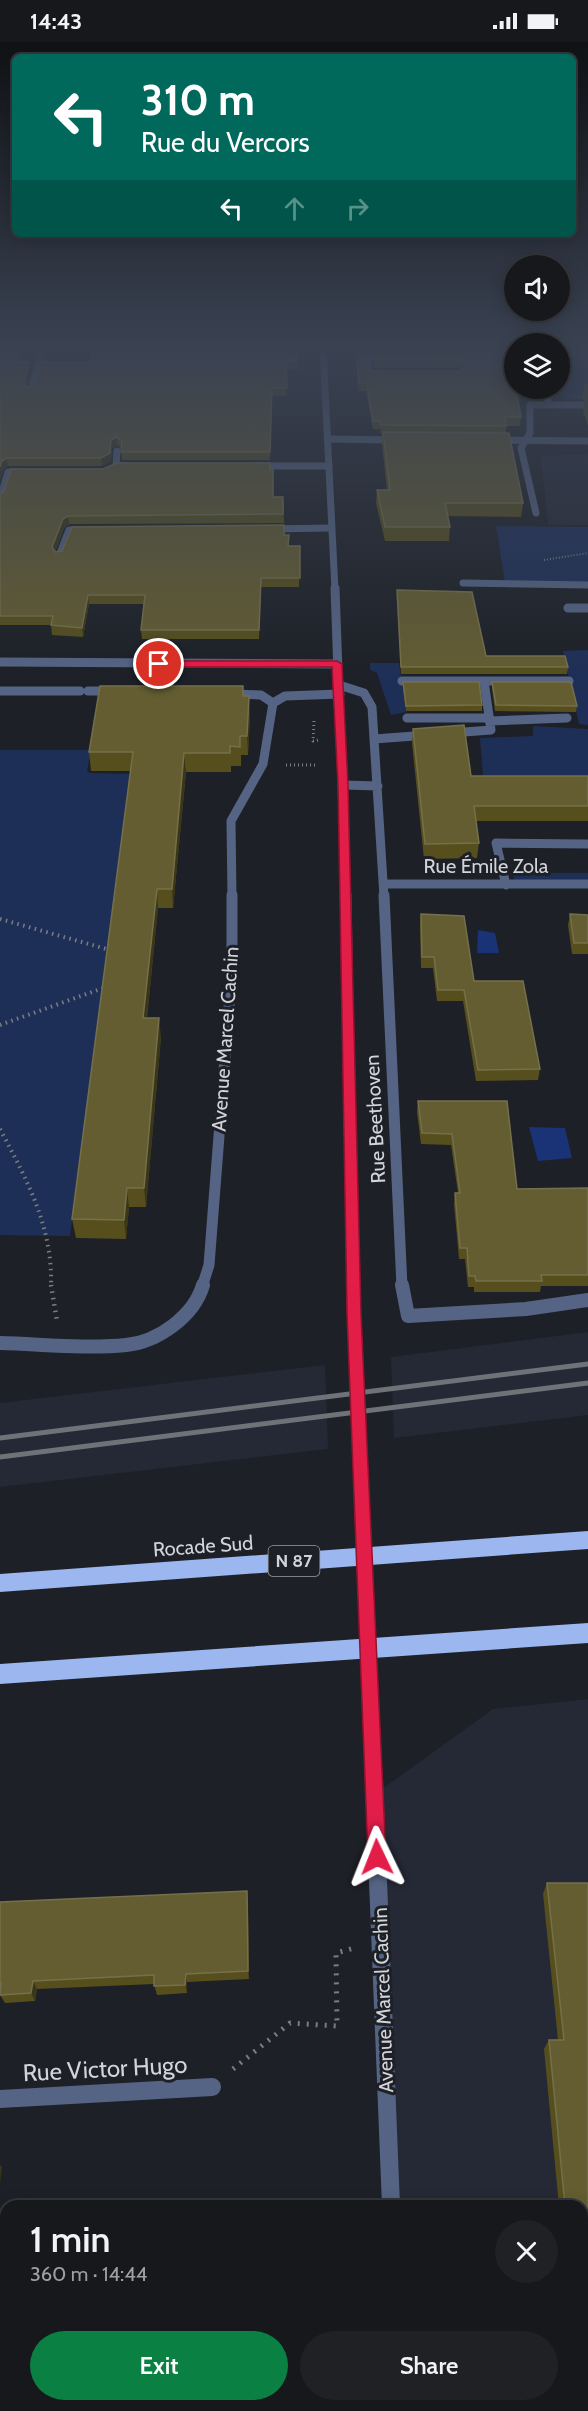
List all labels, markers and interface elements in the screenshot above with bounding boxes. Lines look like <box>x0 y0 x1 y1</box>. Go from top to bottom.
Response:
text: 14:43 <box>30 8 82 35</box>
text: 310 m <box>141 74 255 126</box>
icon: left <box>42 78 120 156</box>
text: Rue du Vercors <box>141 126 310 159</box>
icon: left <box>215 192 248 225</box>
icon: ahead <box>278 192 311 225</box>
icon: right <box>341 192 374 225</box>
map controls <box>504 255 570 399</box>
button: sound <box>504 255 570 321</box>
button: layers <box>504 333 570 399</box>
pin <box>133 638 184 689</box>
icon: arrive <box>142 647 175 680</box>
street label: Rue Émile Zola <box>424 854 549 878</box>
street label: Avenue Marcel Cachin <box>207 946 243 1132</box>
street label: Rue Beethoven <box>360 1054 390 1184</box>
street label: Rocade Sud <box>152 1531 254 1561</box>
road number: N 87 <box>268 1546 320 1576</box>
position arrow <box>345 1825 409 1889</box>
street label: Avenue Marcel Cachin <box>368 1907 398 2093</box>
street label: Rue Victor Hugo <box>22 2050 188 2087</box>
text: 1 min <box>30 2217 110 2261</box>
button: close <box>495 2220 558 2283</box>
text: 360 m · 14:44 <box>30 2262 147 2286</box>
button: Exit <box>30 2331 288 2400</box>
button: Share <box>300 2331 558 2400</box>

